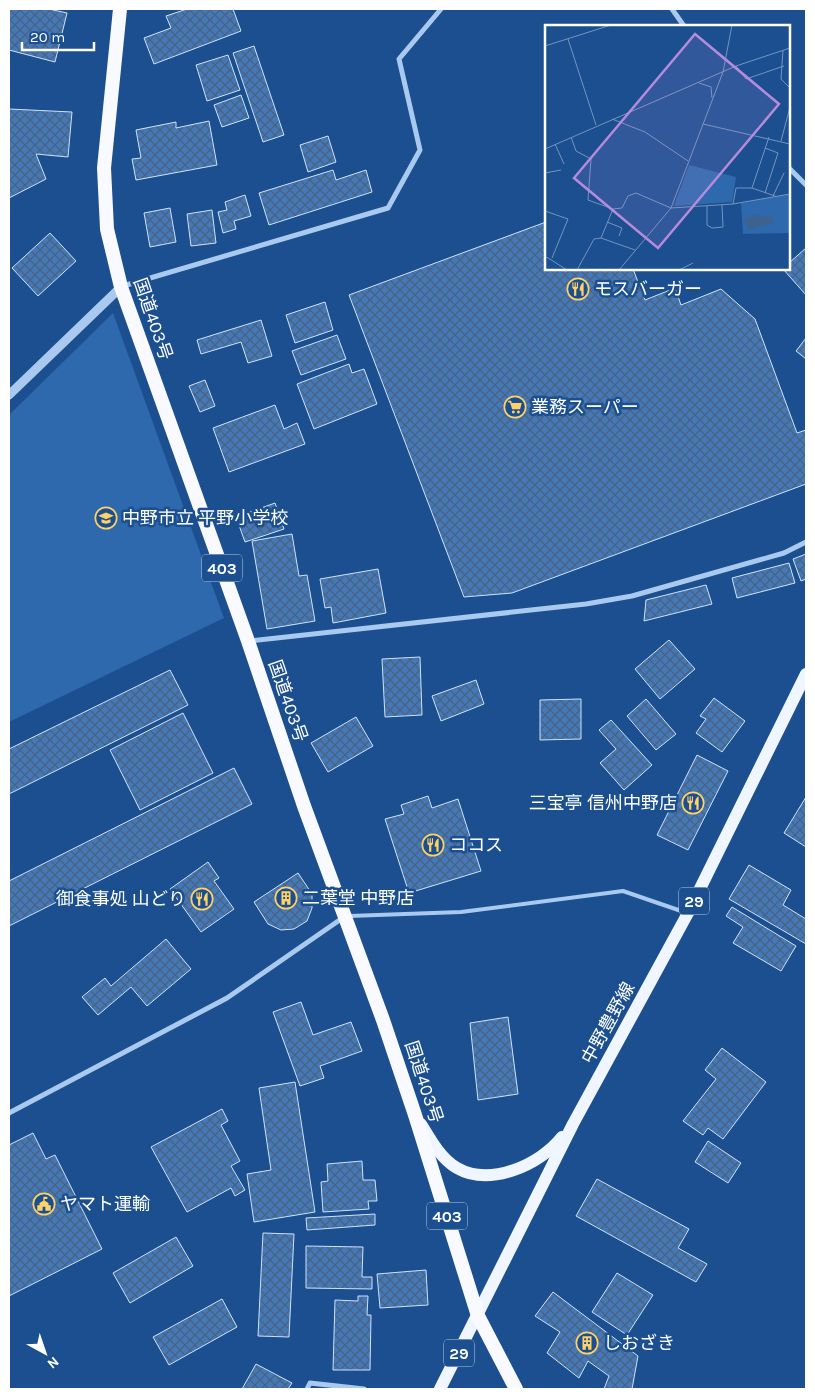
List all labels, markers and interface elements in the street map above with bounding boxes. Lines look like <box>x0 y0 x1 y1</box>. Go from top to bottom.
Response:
scale bar <box>22 20 95 52</box>
inset map <box>545 25 790 270</box>
text: 20 m <box>30 28 65 46</box>
street label: 国道403号 <box>129 275 177 363</box>
restaurant icon: モスバーガー <box>566 277 590 301</box>
place label: モスバーガー <box>594 278 702 300</box>
supermarket icon: 業務スーパー <box>503 395 527 419</box>
place label: 業務スーパー <box>531 396 639 418</box>
school or university icon: 中野市立 平野小学校 <box>94 506 118 530</box>
place label: 中野市立 平野小学校 <box>122 507 288 529</box>
road number: 403 <box>202 554 242 582</box>
street label: 国道403号 <box>264 657 312 745</box>
restaurant icon: 三宝亭 信州中野店 <box>681 791 705 815</box>
place label: 三宝亭 信州中野店 <box>529 792 677 814</box>
restaurant icon: ココス <box>421 833 445 857</box>
place label: ココス <box>449 834 503 856</box>
building icon: 二葉堂 中野店 <box>274 886 298 910</box>
restaurant icon: 御食事処 山どり <box>190 887 214 911</box>
place label: 二葉堂 中野店 <box>302 887 414 909</box>
place label: 御食事処 山どり <box>56 888 186 910</box>
road number: 29 <box>679 888 709 914</box>
street label: 中野豊野線 <box>577 978 639 1068</box>
street label: 国道403号 <box>400 1038 448 1126</box>
public building icon: ヤマト運輸 <box>32 1192 56 1216</box>
place label: ヤマト運輸 <box>60 1193 150 1215</box>
road number: 403 <box>427 1202 467 1230</box>
north arrow <box>20 1328 70 1378</box>
building icon: しおざき <box>575 1331 599 1355</box>
place label: しおざき <box>603 1332 675 1354</box>
road number: 29 <box>444 1340 474 1366</box>
text: N <box>44 1353 62 1372</box>

